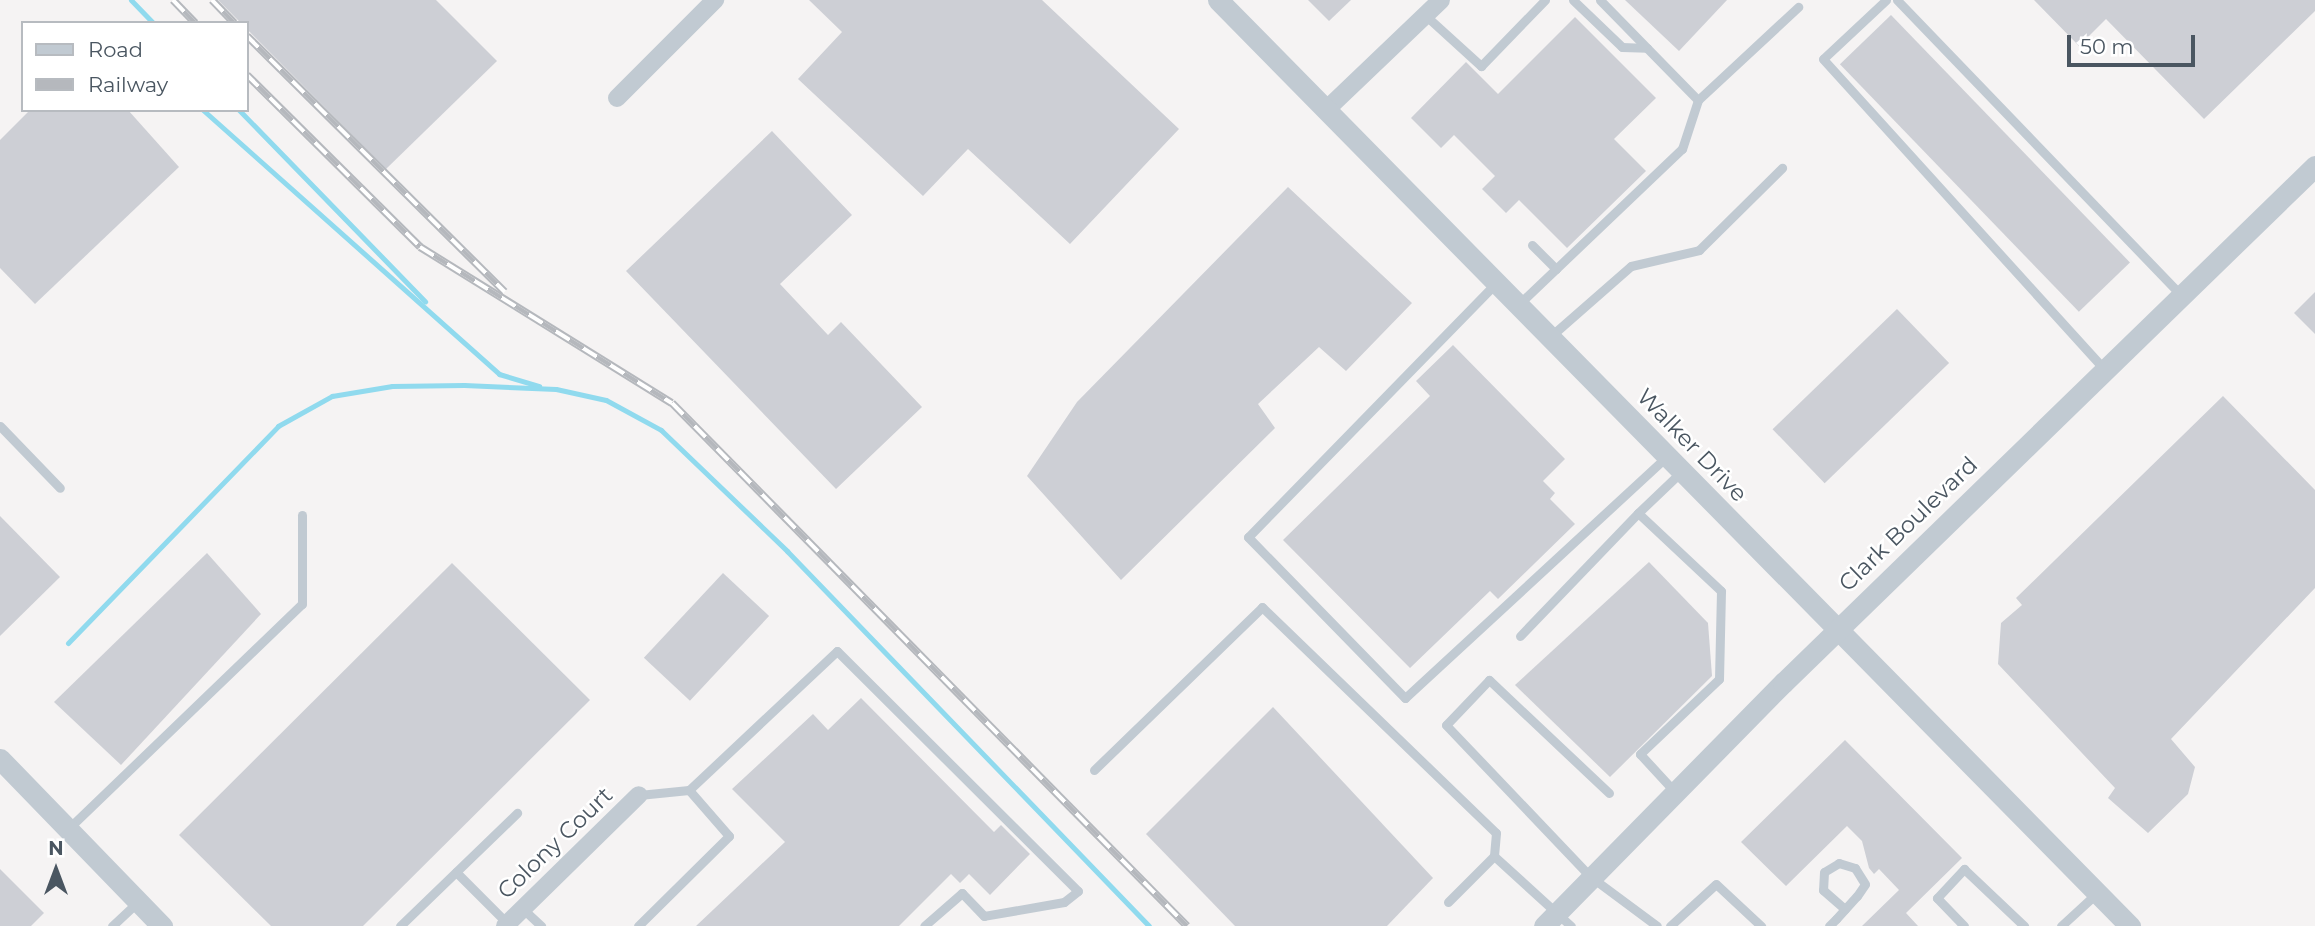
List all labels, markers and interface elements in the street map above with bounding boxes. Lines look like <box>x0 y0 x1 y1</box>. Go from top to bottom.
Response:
legend <box>21 21 248 112</box>
scale bar <box>2070 21 2198 65</box>
text: 50 m <box>2080 34 2134 59</box>
text: Road <box>88 37 143 62</box>
text: Railway <box>88 72 168 97</box>
street label: Walker Drive <box>1631 383 1753 507</box>
street label: Clark Boulevard <box>1833 451 1983 597</box>
street label: Colony Court <box>492 781 618 905</box>
north arrow <box>21 835 91 905</box>
text: N <box>48 837 64 860</box>

